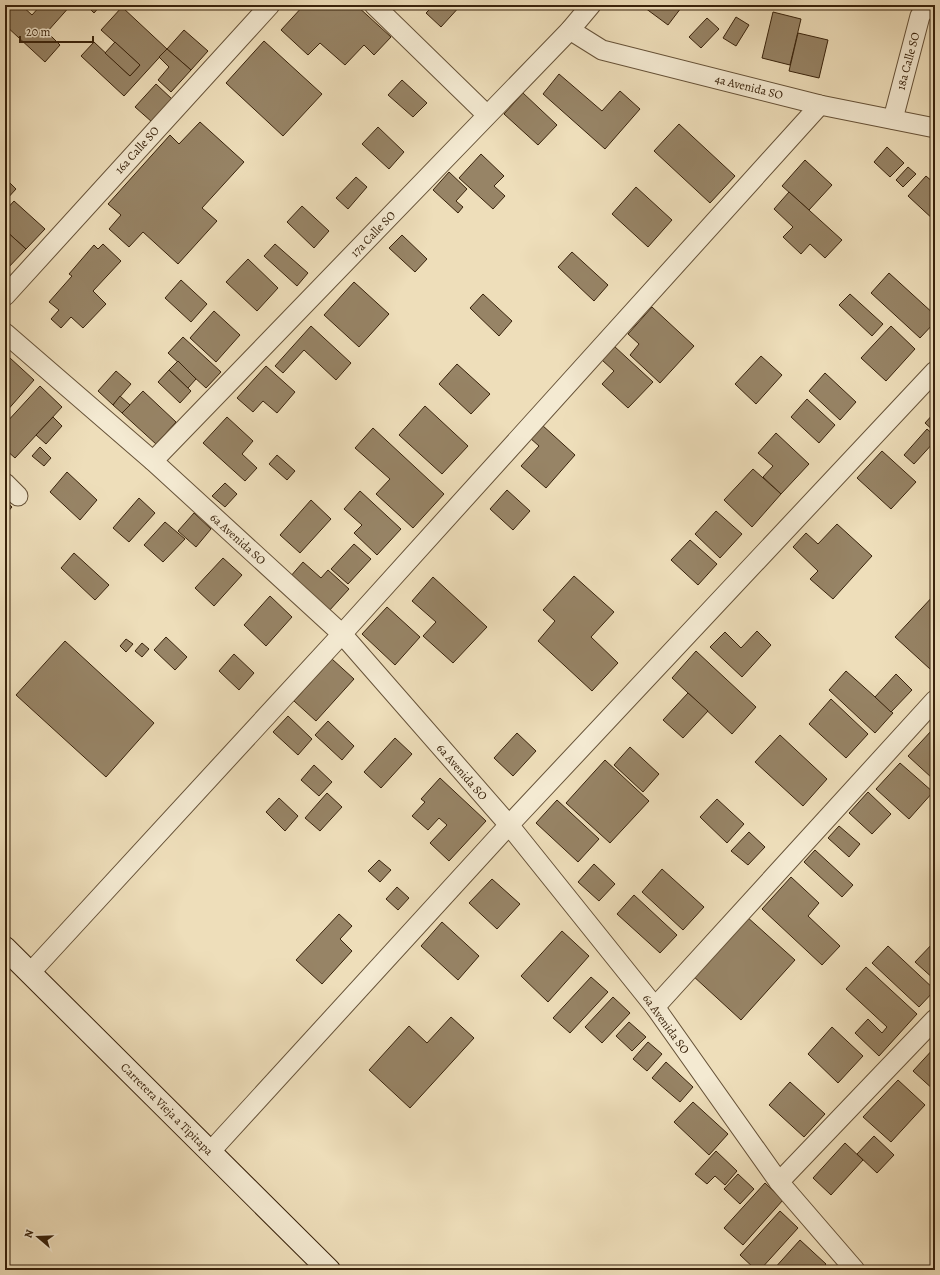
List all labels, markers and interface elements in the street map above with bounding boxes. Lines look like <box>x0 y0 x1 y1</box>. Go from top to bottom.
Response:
scale bar <box>20 18 93 44</box>
text: 20 m <box>26 24 50 40</box>
street label: 18a Calle SO <box>893 30 923 92</box>
street label: 4a Avenida SO <box>713 71 785 103</box>
street label: 16a Calle SO <box>111 123 163 177</box>
street label: 17a Calle SO <box>347 207 399 261</box>
street label: 6a Avenida SO <box>207 510 269 568</box>
street label: 6a Avenida SO <box>433 740 491 804</box>
street label: 6a Avenida SO <box>639 991 693 1057</box>
street label: Carretera Vieja a Tipitapa <box>117 1059 217 1159</box>
north arrow <box>18 1217 58 1257</box>
text: N <box>21 1228 37 1240</box>

